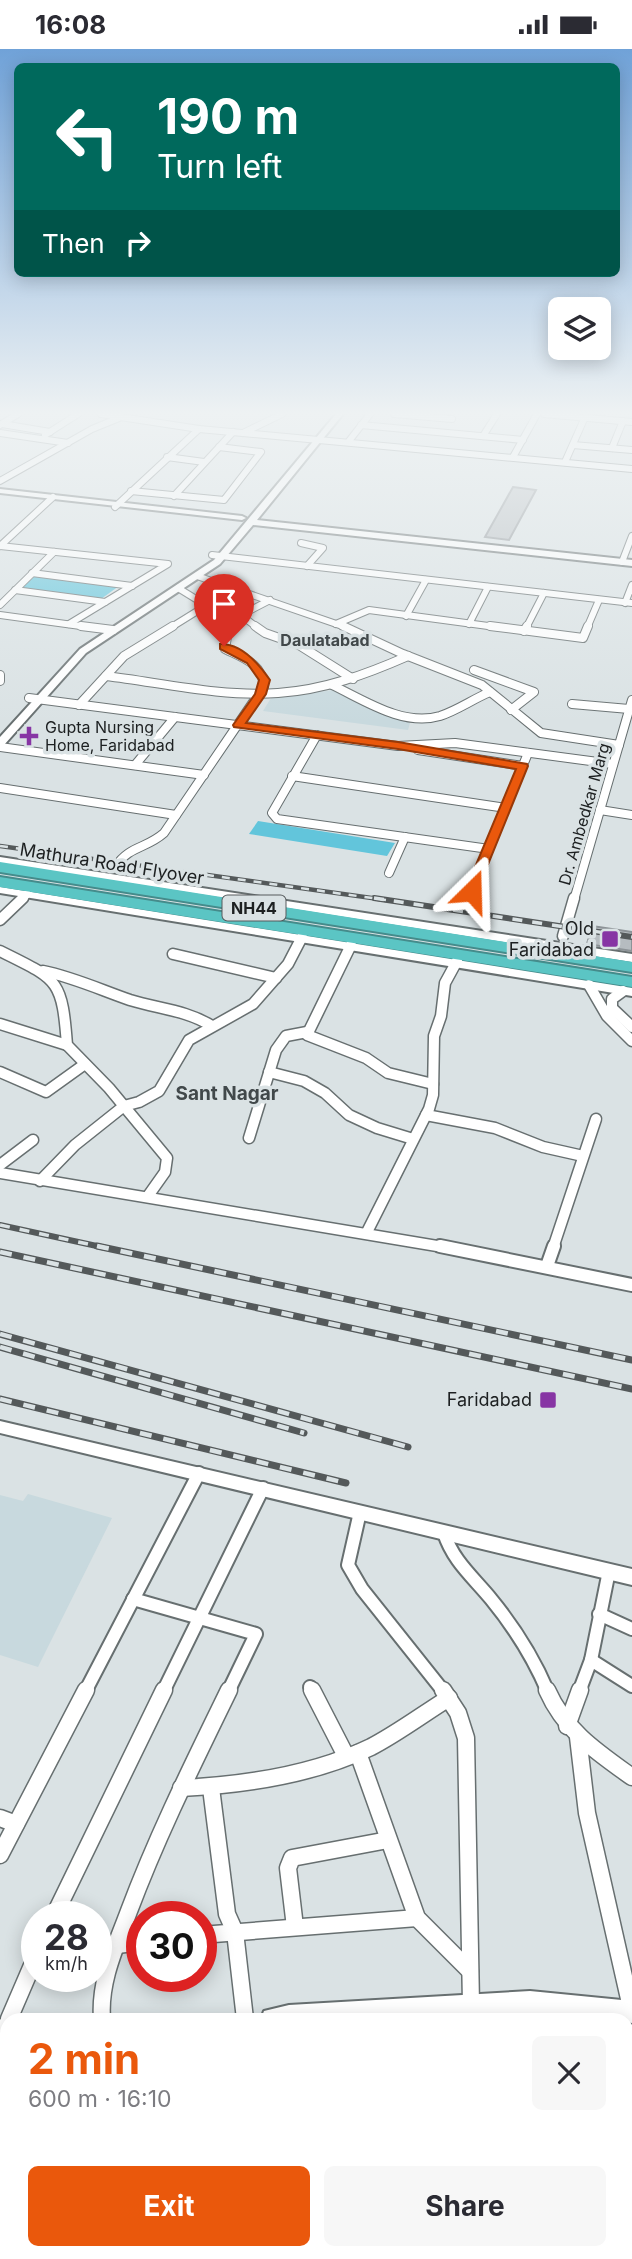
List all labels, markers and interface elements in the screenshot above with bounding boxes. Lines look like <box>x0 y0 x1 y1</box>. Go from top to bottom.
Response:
text: 16:08 <box>35 9 106 40</box>
text: 190 m <box>157 87 299 146</box>
icon: left <box>42 91 133 182</box>
text: Turn left <box>157 147 282 186</box>
icon: right <box>119 224 157 262</box>
text: Then <box>42 228 105 259</box>
map controls <box>548 297 611 360</box>
button: layers <box>548 297 611 360</box>
pin <box>194 574 254 646</box>
icon: arrive <box>205 585 243 623</box>
district label: Daulatabad <box>280 630 370 650</box>
place label: Gupta Nursing Home, Faridabad <box>45 717 175 755</box>
marker: Gupta Nursing Home, Faridabad <box>19 726 39 746</box>
street label: Dr. Ambedkar Marg <box>554 741 614 887</box>
street label: Mathura Road Flyover <box>18 839 206 888</box>
position arrow <box>435 854 509 928</box>
road number: NH44 <box>222 895 286 921</box>
place label: Old Faridabad <box>509 918 594 960</box>
marker: Old Faridabad <box>600 929 620 949</box>
district label: Sant Nagar <box>175 1082 279 1105</box>
place label: Faridabad <box>447 1389 532 1410</box>
marker: Faridabad <box>538 1390 558 1410</box>
speed limit sign: 30 <box>126 1901 217 1992</box>
text: 28 <box>44 1916 89 1958</box>
text: km/h <box>45 1953 88 1974</box>
text: 2 min <box>28 2033 140 2084</box>
button: close <box>532 2036 606 2110</box>
text: 600 m · 16:10 <box>28 2085 172 2113</box>
button: Exit <box>28 2166 310 2246</box>
button: Share <box>324 2166 606 2246</box>

